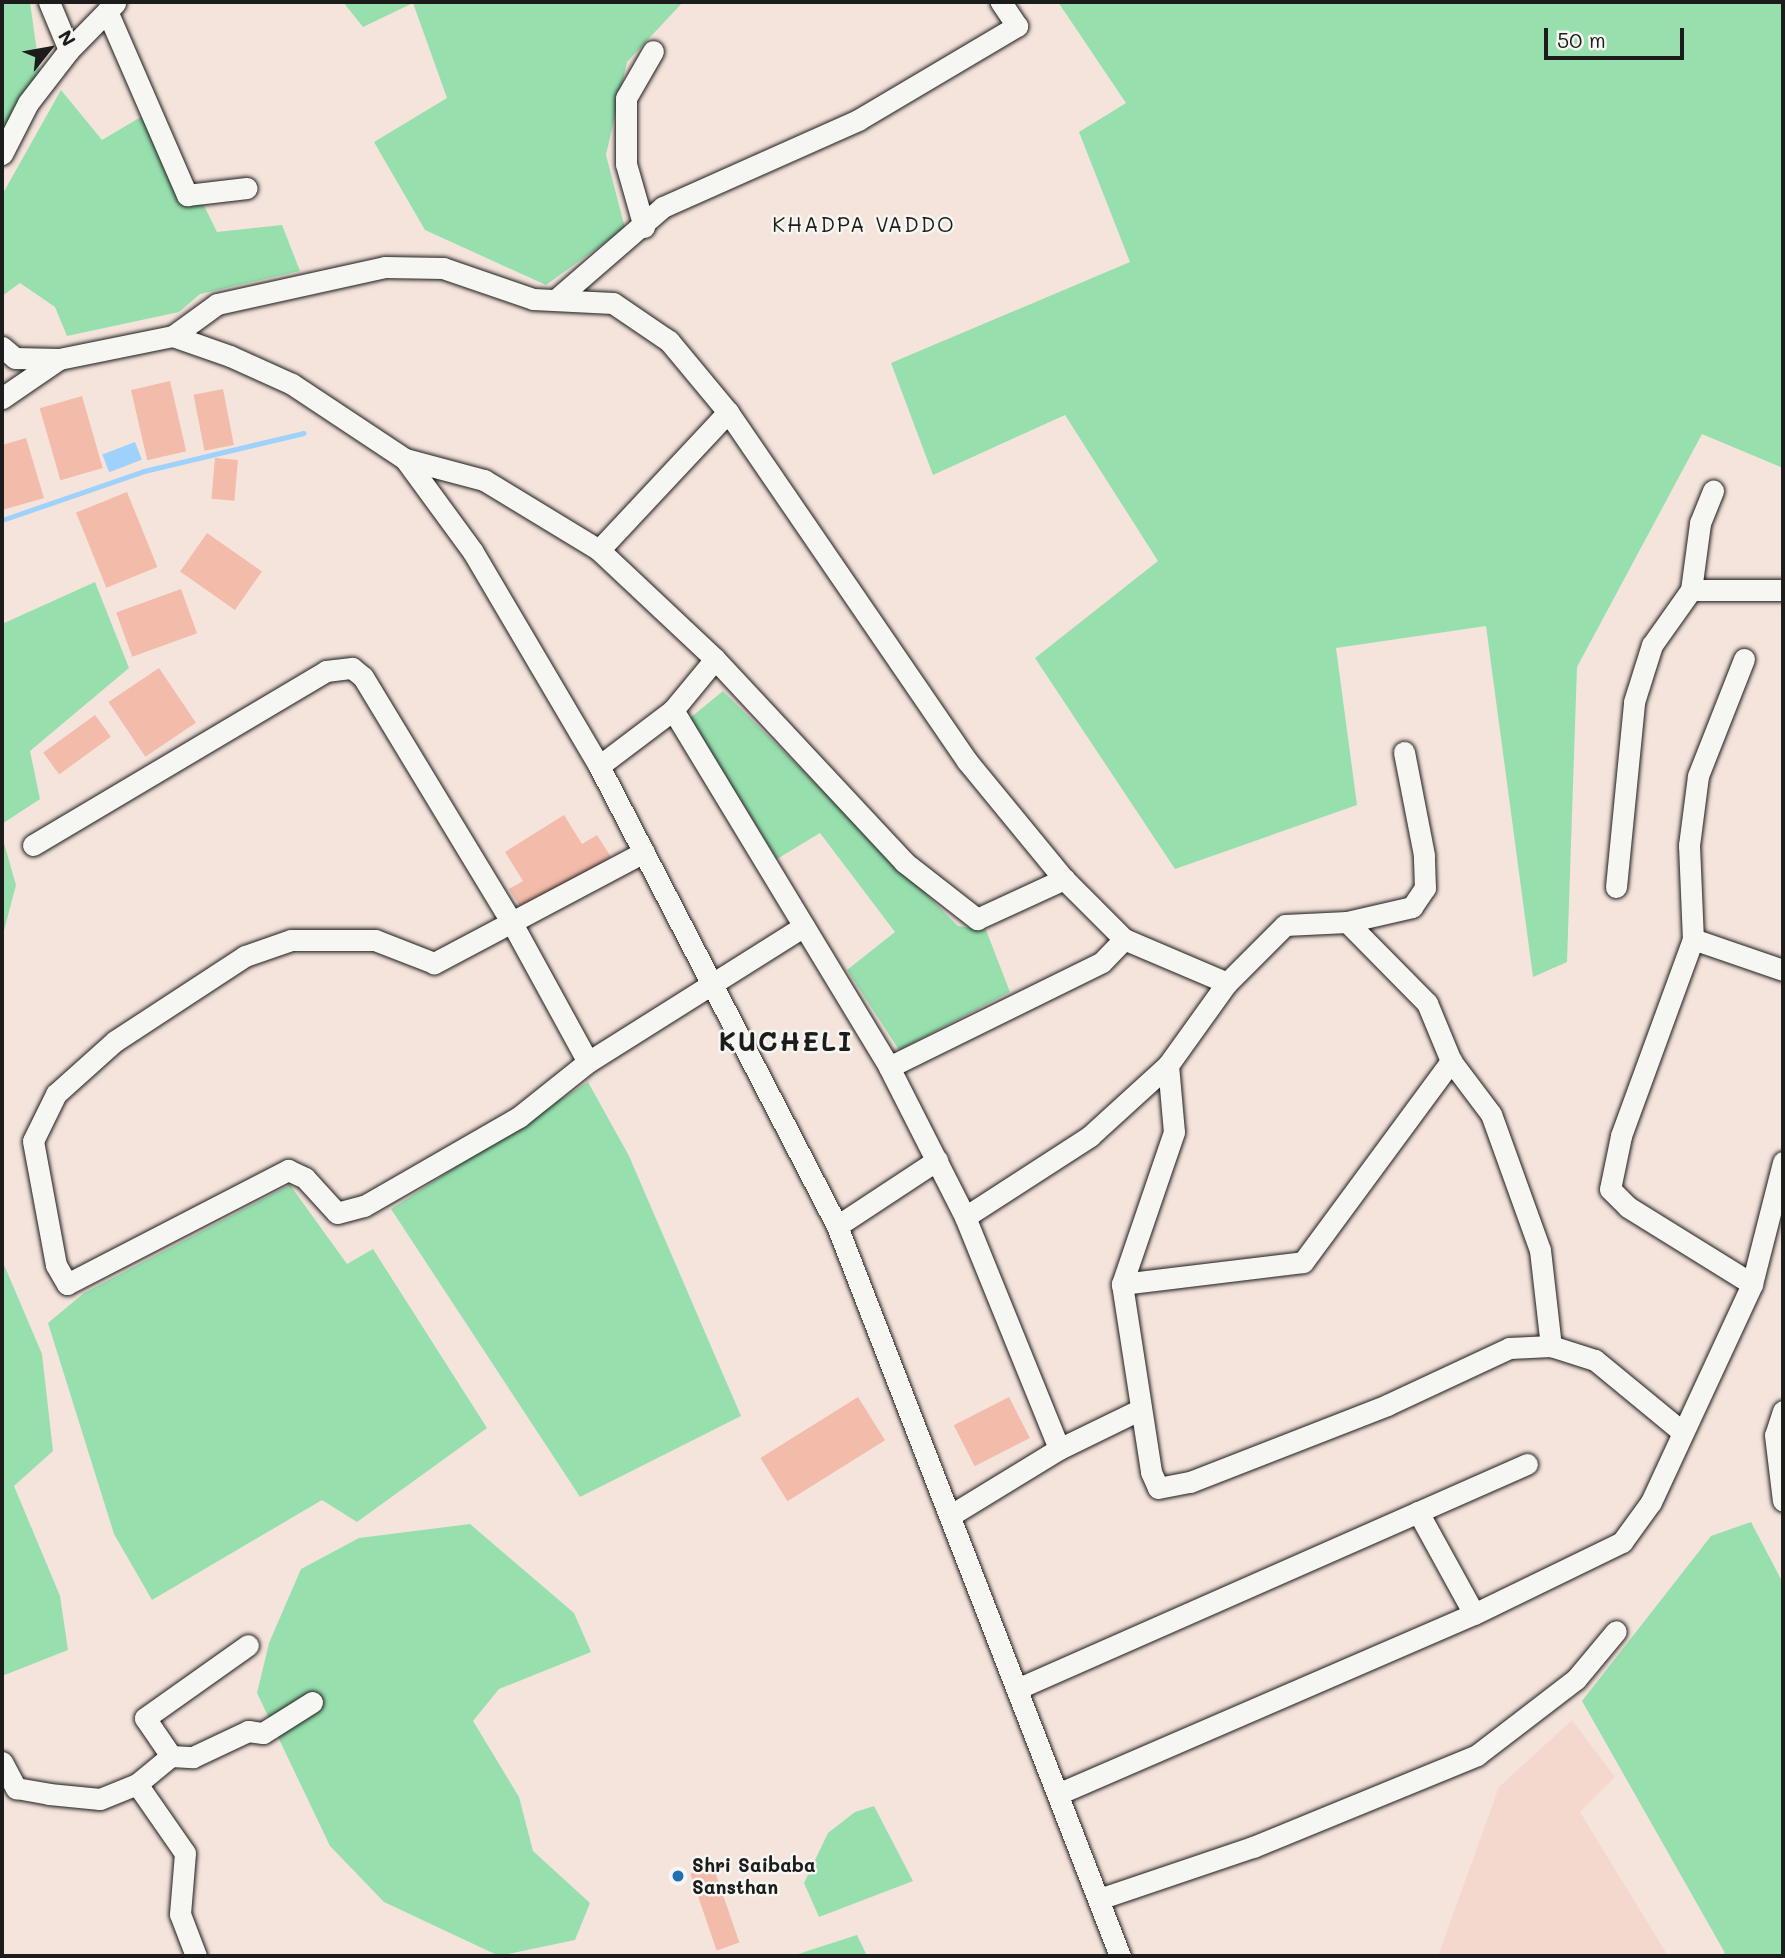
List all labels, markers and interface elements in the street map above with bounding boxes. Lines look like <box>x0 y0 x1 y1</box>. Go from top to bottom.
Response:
north arrow <box>14 14 84 84</box>
scale bar <box>1547 14 1687 58</box>
text: N <box>53 25 82 51</box>
text: 50 m <box>1557 26 1606 53</box>
district label: KHADPA VADDO <box>774 211 954 237</box>
district label: KUCHELI <box>720 1026 852 1058</box>
place label: Shri Saibaba Sansthan <box>692 1854 816 1898</box>
marker: Shri Saibaba Sansthan <box>670 1868 686 1884</box>

